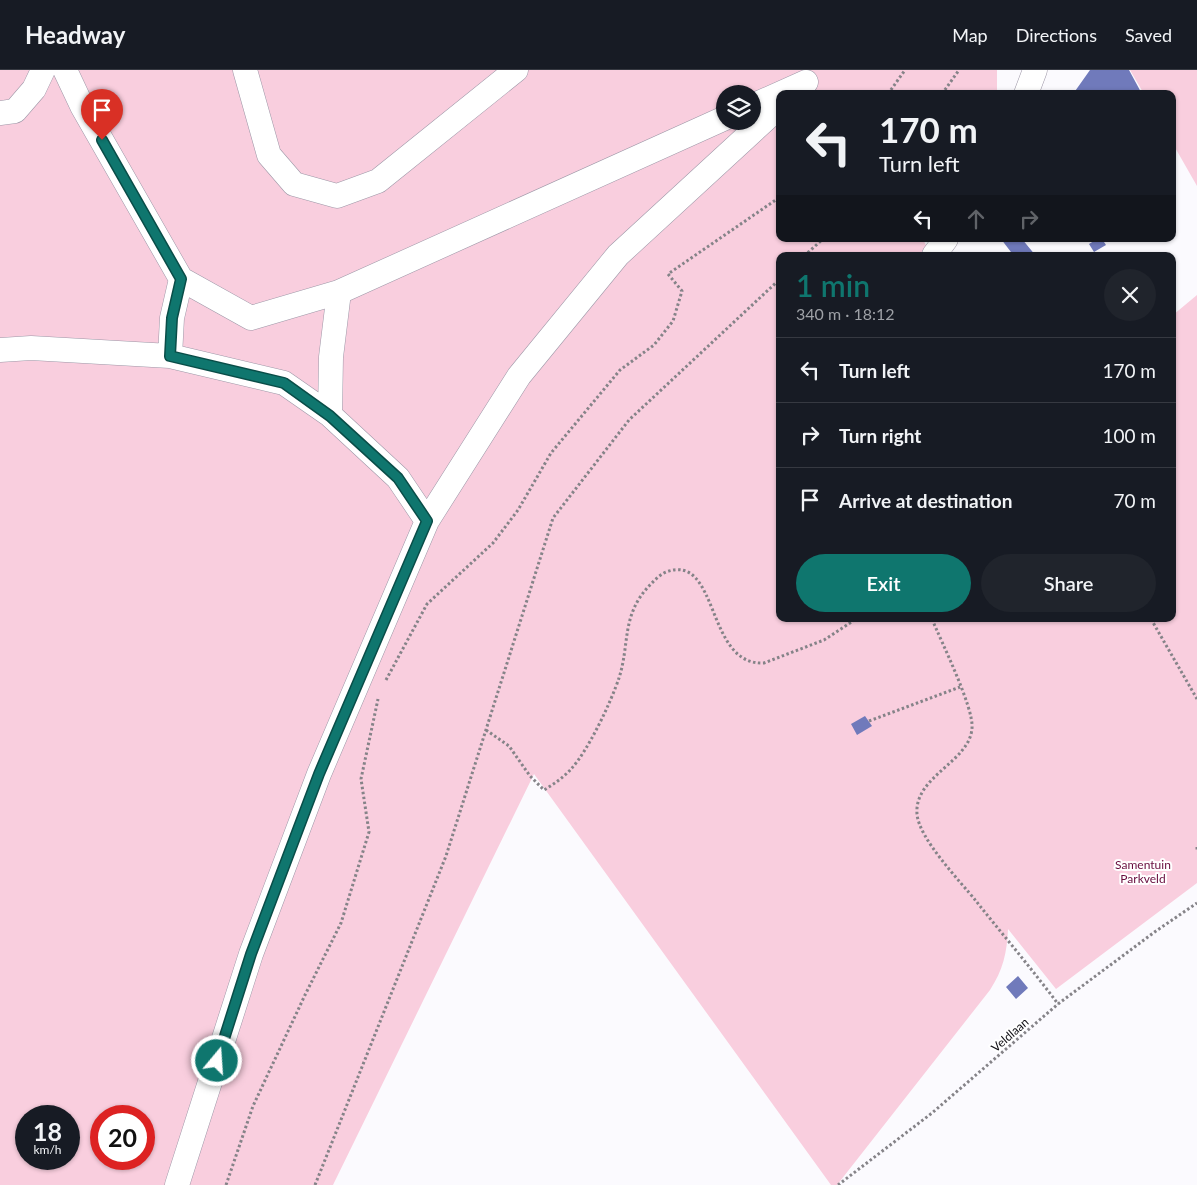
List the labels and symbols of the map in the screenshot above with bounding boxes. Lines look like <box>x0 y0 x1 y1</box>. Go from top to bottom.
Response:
pin <box>81 89 123 140</box>
park label: Samentuin Parkveld <box>1115 857 1171 886</box>
street label: Veldlaan <box>988 1014 1031 1055</box>
position arrow <box>190 1034 242 1086</box>
speed limit sign: 20 <box>90 1105 155 1170</box>

